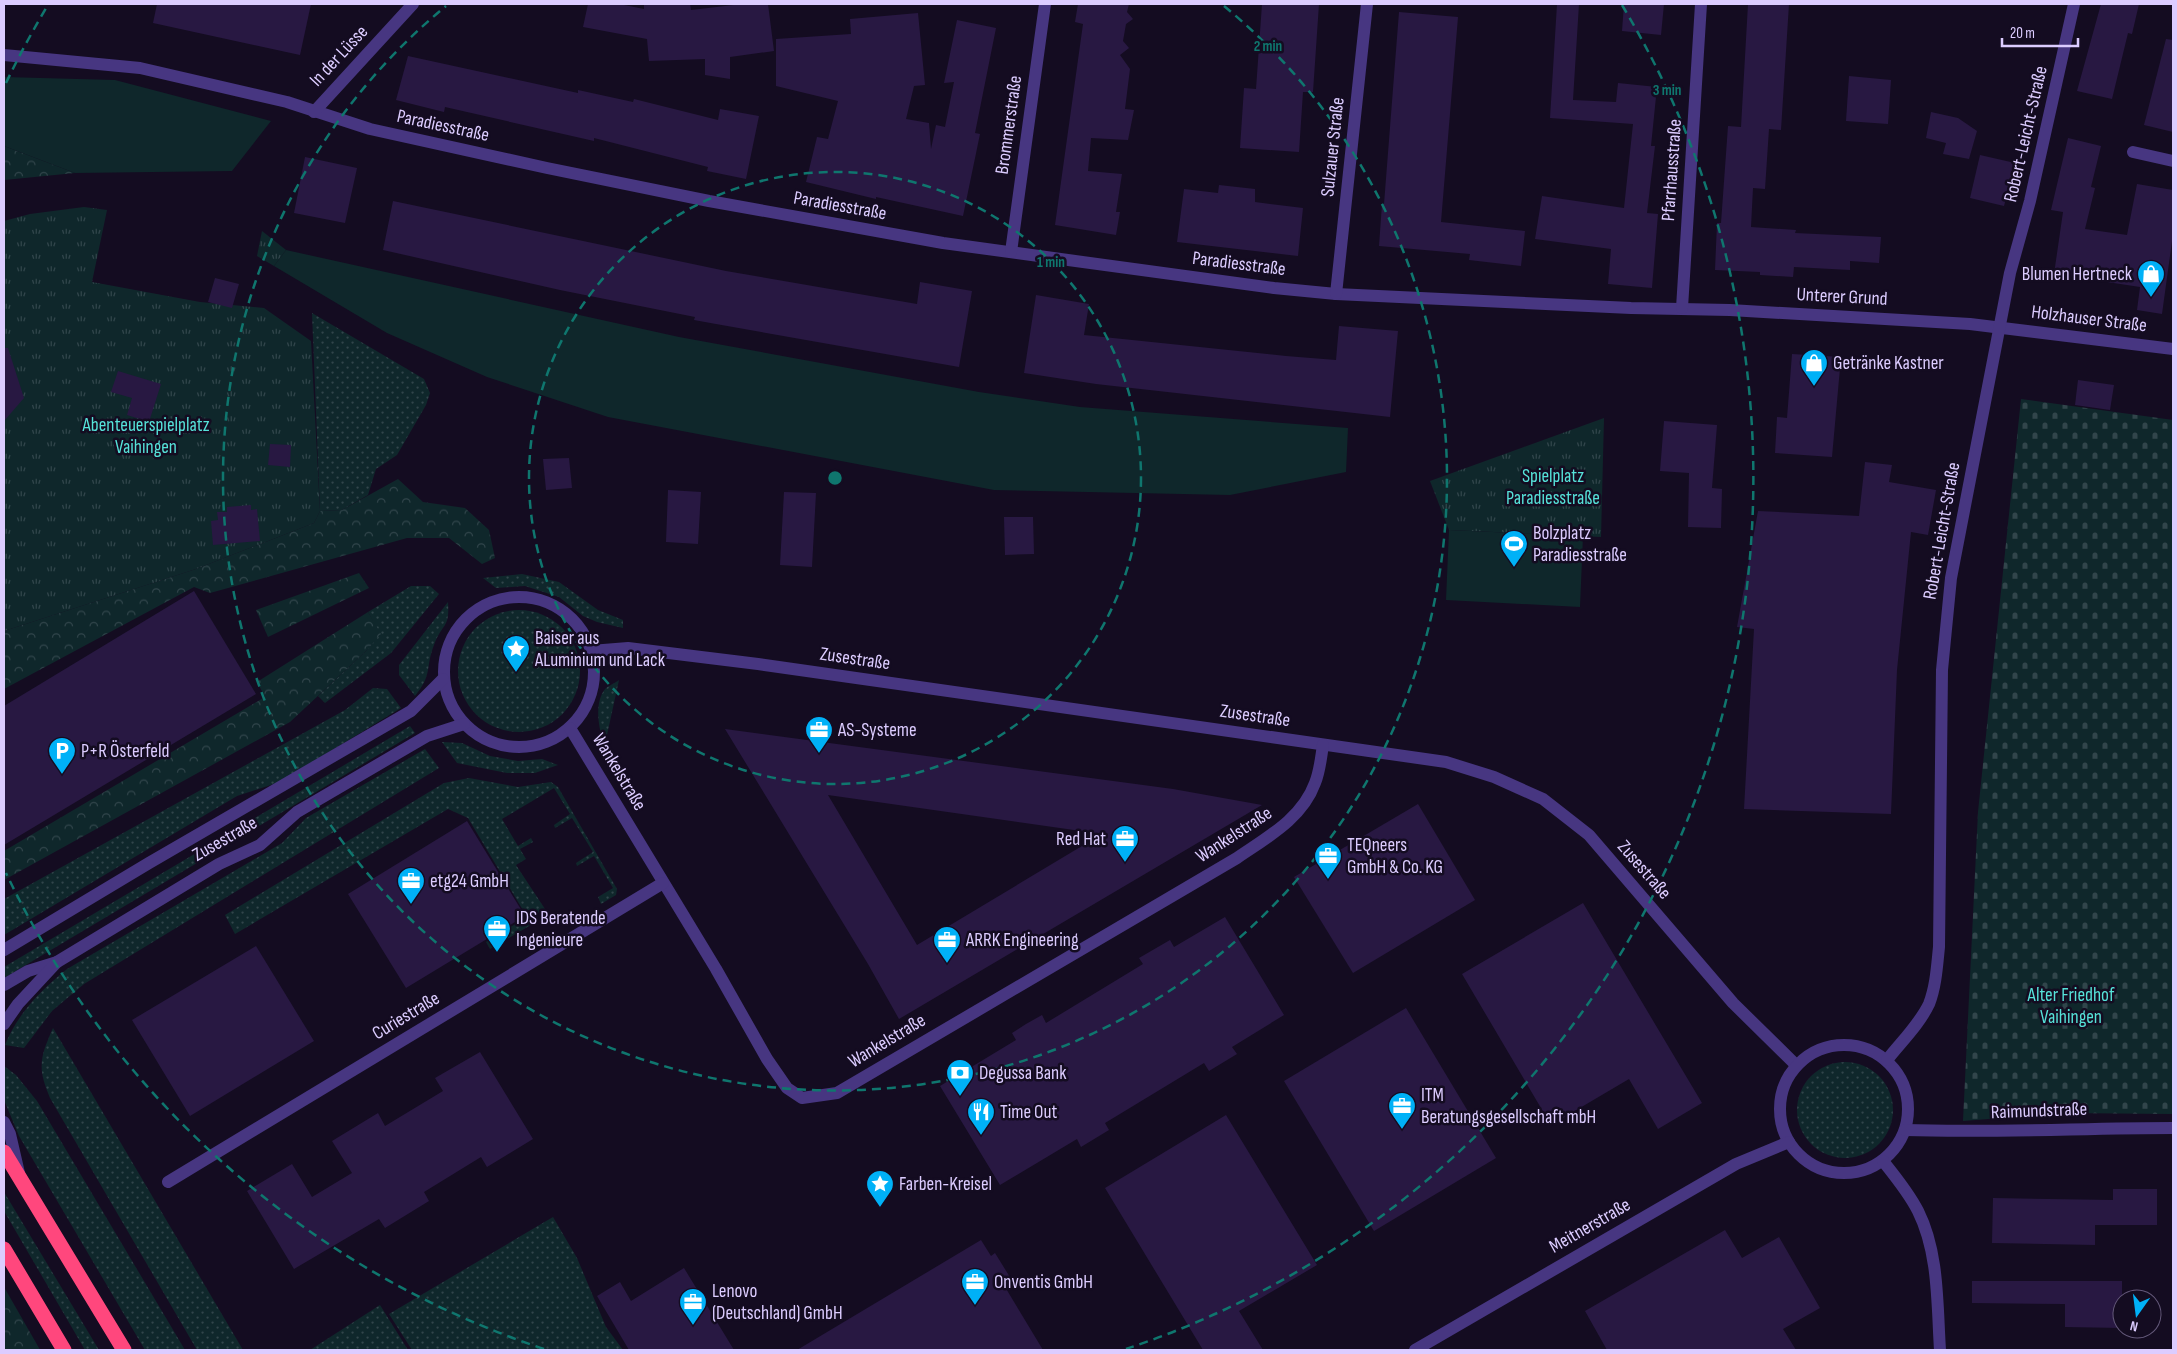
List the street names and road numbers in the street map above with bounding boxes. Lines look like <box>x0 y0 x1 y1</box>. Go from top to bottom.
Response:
street label: In der Lüsse <box>305 21 373 91</box>
street label: Robert-Leicht-Straße <box>1999 64 2053 204</box>
street label: Brommerstraße <box>991 74 1027 176</box>
street label: Sulzauer Straße <box>1316 96 1350 198</box>
street label: Paradiesstraße <box>395 105 491 147</box>
street label: Pfarrhausstraße <box>1657 118 1687 222</box>
street label: Paradiesstraße <box>792 187 888 225</box>
street label: Paradiesstraße <box>1191 247 1287 281</box>
street label: Unterer Grund <box>1796 283 1888 311</box>
street label: Holzhauser Straße <box>2030 301 2148 337</box>
street label: Robert-Leicht-Straße <box>1919 461 1965 601</box>
street label: Zusestraße <box>818 643 892 675</box>
street label: Zusestraße <box>1218 700 1292 732</box>
street label: Wankelstraße <box>587 729 651 815</box>
street label: Wankelstraße <box>1192 802 1276 868</box>
street label: Zusestraße <box>189 811 261 867</box>
street label: Zusestraße <box>1612 836 1676 904</box>
street label: Curiestraße <box>368 987 444 1045</box>
street label: Wankelstraße <box>844 1009 930 1073</box>
street label: Raimundstraße <box>1990 1098 2088 1124</box>
street label: Meitnerstraße <box>1545 1194 1635 1258</box>

